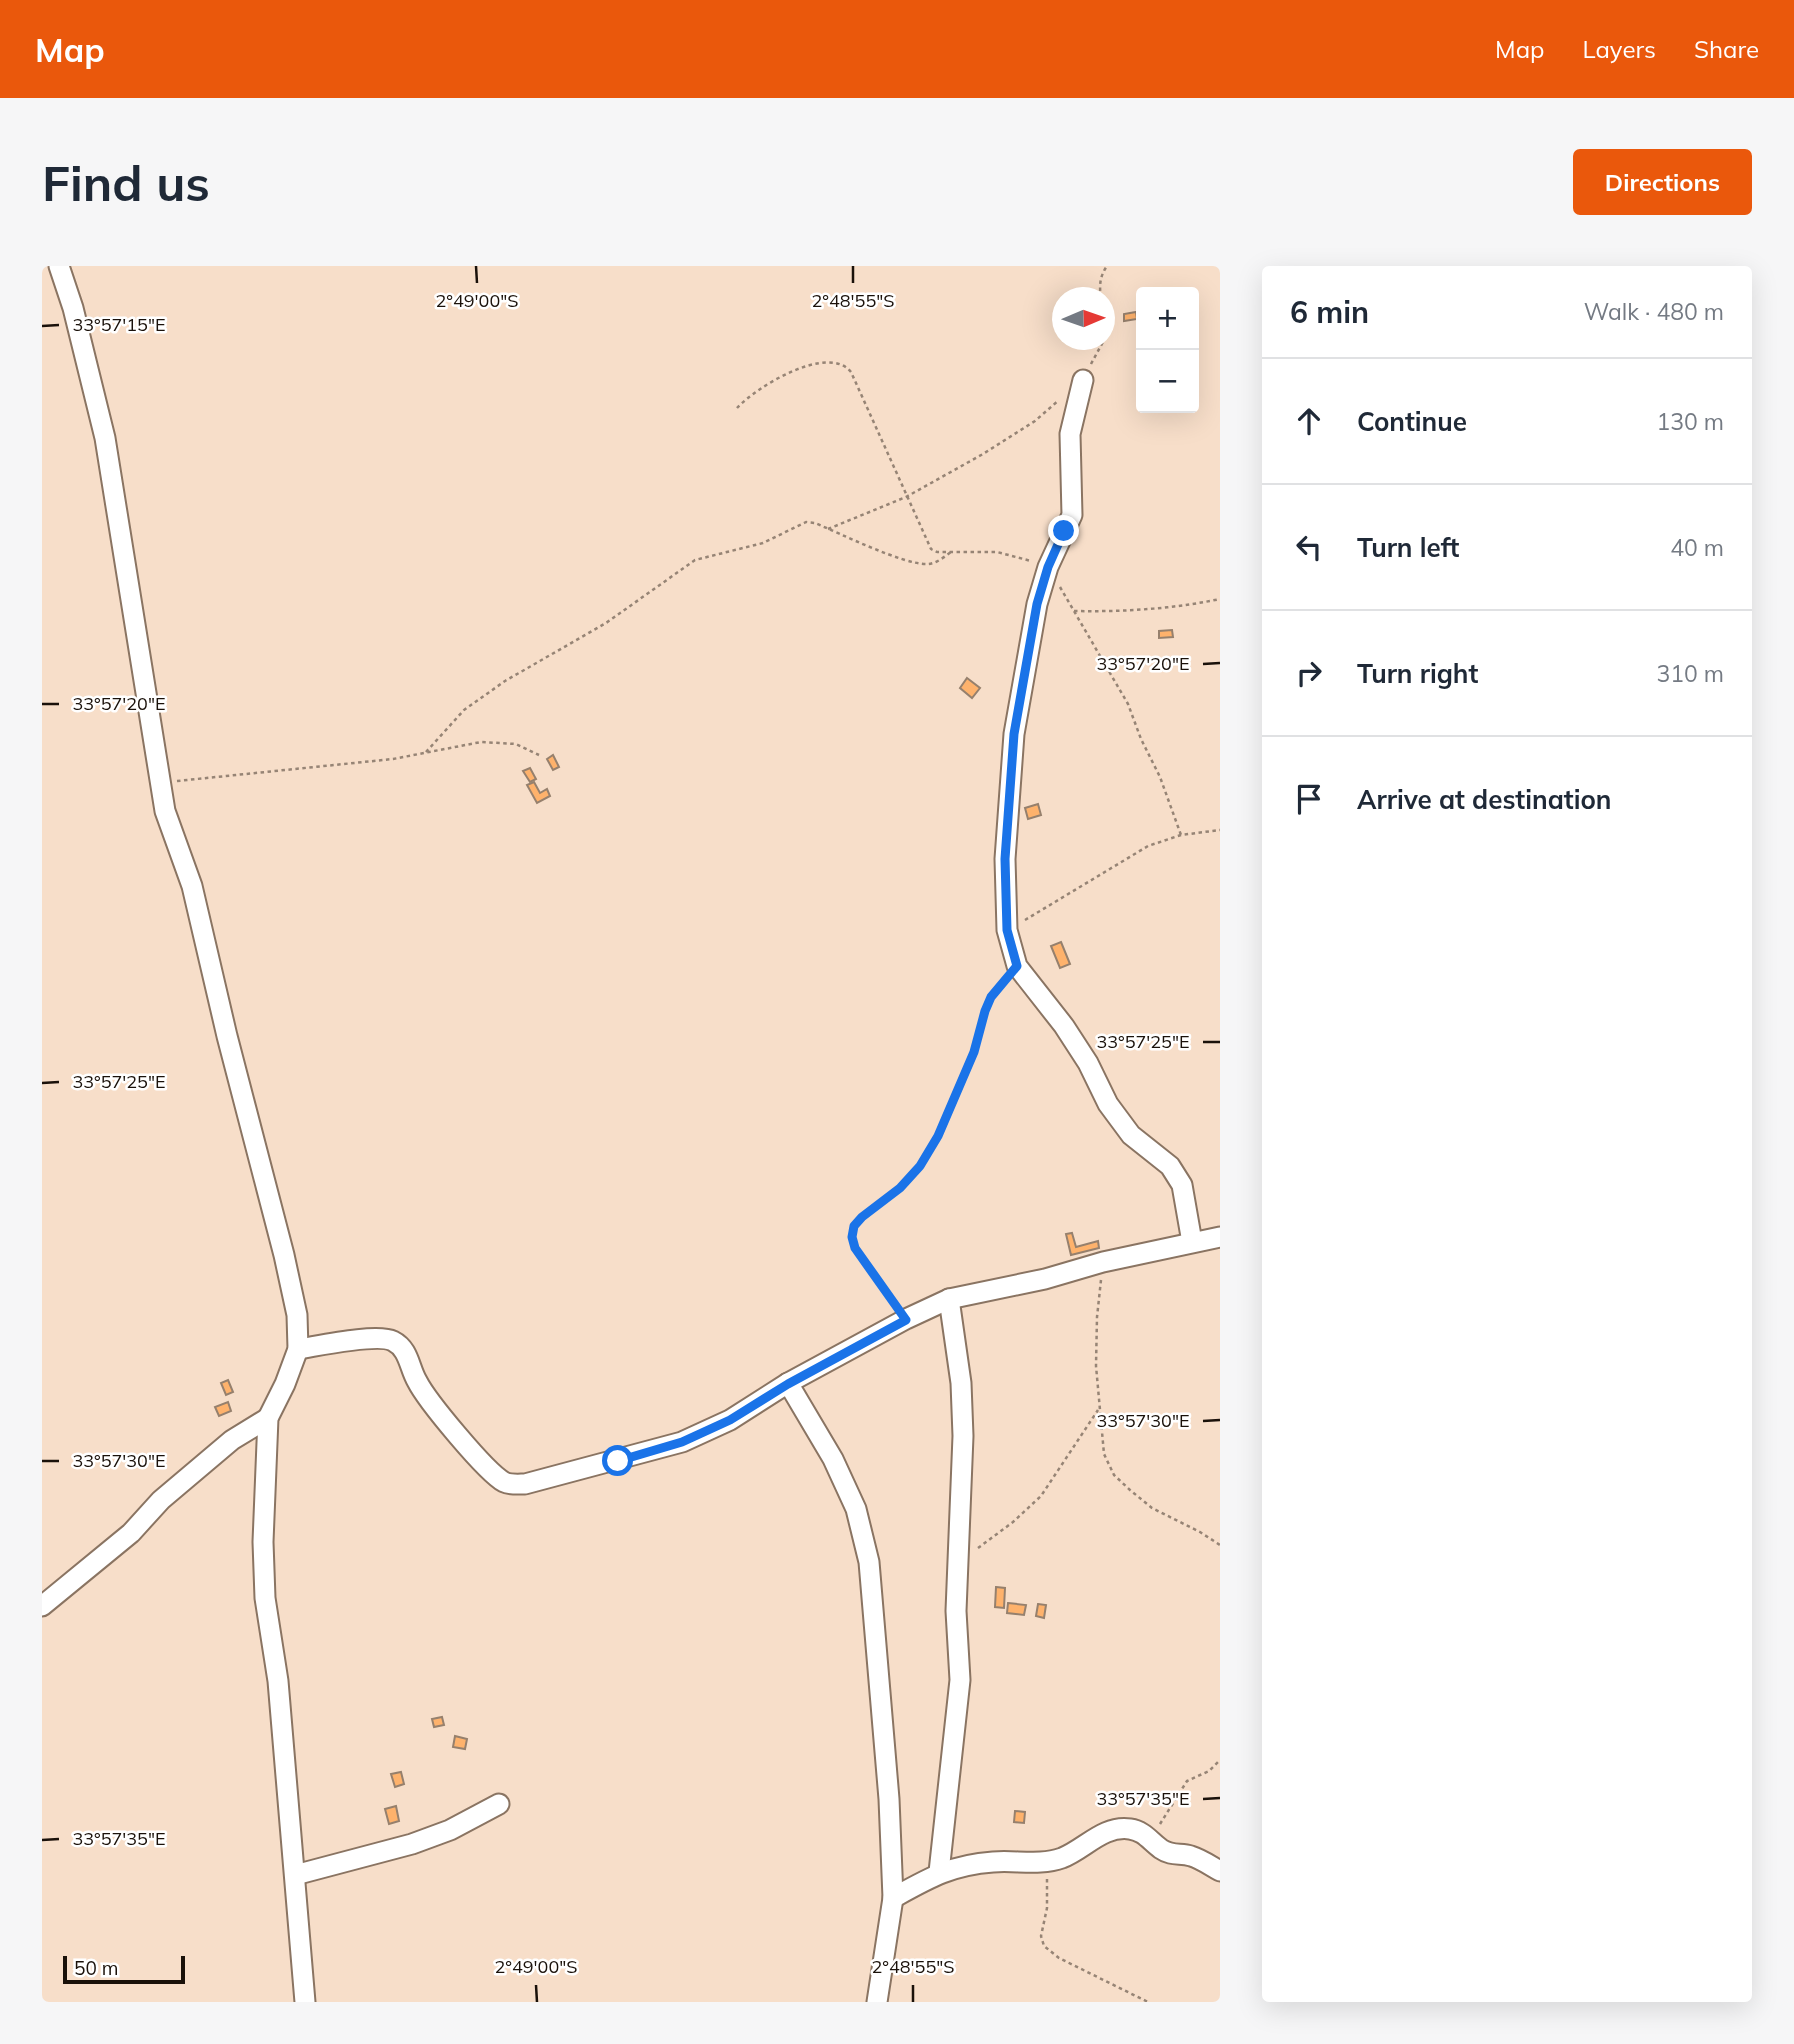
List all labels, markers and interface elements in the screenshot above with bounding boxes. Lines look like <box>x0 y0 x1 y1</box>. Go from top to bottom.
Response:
text: Map <box>35 29 105 70</box>
text: Map <box>1495 34 1544 64</box>
text: Layers <box>1582 34 1656 64</box>
text: Share <box>1694 34 1759 64</box>
button: Directions <box>1573 149 1752 215</box>
text: Find us <box>42 152 210 213</box>
north arrow <box>1052 287 1115 350</box>
map controls <box>1136 287 1199 413</box>
button: + <box>1136 287 1199 350</box>
text: 2°49'00"S <box>436 289 518 312</box>
text: 2°48'55"S <box>812 289 894 312</box>
text: 6 min <box>1290 293 1369 331</box>
text: Walk · 480 m <box>1584 297 1724 326</box>
text: 33°57'15"E <box>72 313 166 336</box>
button: − <box>1136 350 1199 413</box>
icon: ahead <box>1290 402 1328 440</box>
text: Continue <box>1357 405 1467 438</box>
text: 130 m <box>1656 407 1724 436</box>
route end <box>1048 515 1079 546</box>
icon: left <box>1290 528 1328 566</box>
text: Turn left <box>1357 531 1459 564</box>
text: 40 m <box>1670 533 1724 562</box>
text: 33°57'20"E <box>1096 652 1190 675</box>
icon: right <box>1290 654 1328 692</box>
text: Turn right <box>1357 657 1478 690</box>
text: 310 m <box>1656 659 1724 688</box>
text: 33°57'20"E <box>72 692 166 715</box>
icon: arrive <box>1290 780 1328 818</box>
text: Arrive at destination <box>1357 783 1612 816</box>
text: 33°57'25"E <box>1096 1030 1190 1053</box>
text: 33°57'25"E <box>72 1070 166 1093</box>
text: 33°57'30"E <box>1096 1409 1190 1432</box>
route start <box>602 1445 633 1476</box>
text: 33°57'30"E <box>72 1449 166 1472</box>
text: 33°57'35"E <box>1096 1787 1190 1810</box>
text: 33°57'35"E <box>72 1827 166 1850</box>
scale bar <box>63 1953 186 1985</box>
text: 2°49'00"S <box>495 1955 577 1978</box>
text: 2°48'55"S <box>872 1955 954 1978</box>
text: 50 m <box>74 1956 118 1980</box>

